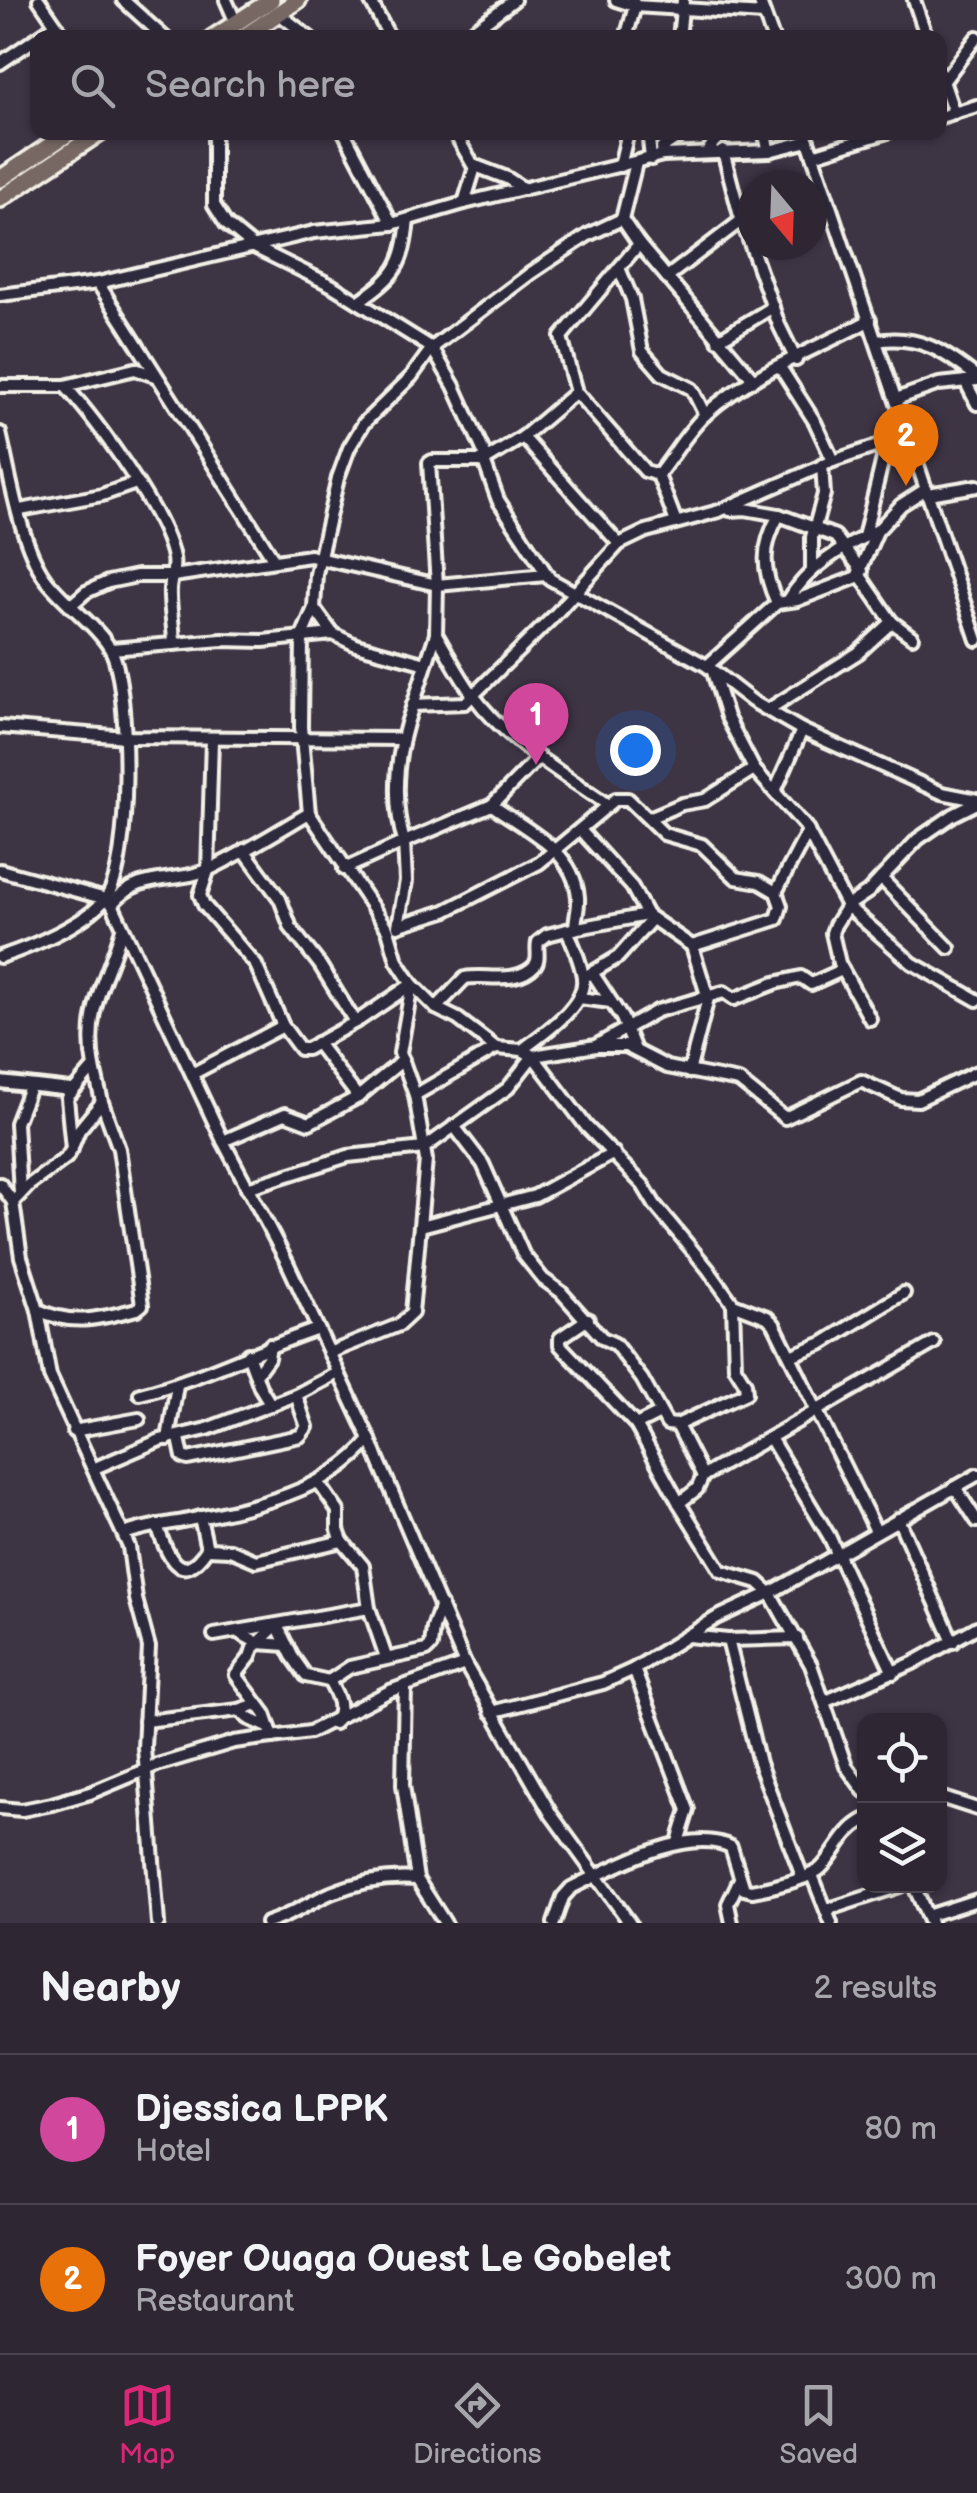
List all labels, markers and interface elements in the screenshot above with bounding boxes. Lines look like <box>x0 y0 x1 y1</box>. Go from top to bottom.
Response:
search box <box>30 30 947 140</box>
icon: search <box>65 58 120 113</box>
text: Search here <box>145 63 356 108</box>
north arrow <box>737 170 827 260</box>
pin: 2 <box>874 404 938 486</box>
pin: 1 <box>504 682 568 765</box>
your location <box>610 725 661 776</box>
map controls <box>857 1713 947 1893</box>
button: locate <box>857 1713 947 1803</box>
button: layers <box>857 1803 947 1893</box>
text: Nearby <box>40 1963 180 2014</box>
text: 2 results <box>813 1969 937 2008</box>
text: Djessica LPPK <box>135 2087 388 2132</box>
text: 1 <box>66 2110 79 2149</box>
text: 80 m <box>864 2110 937 2149</box>
text: Hotel <box>135 2132 211 2171</box>
text: Foyer Ouaga Ouest Le Gobelet <box>135 2237 671 2282</box>
text: 2 <box>63 2260 82 2299</box>
text: 300 m <box>845 2260 937 2299</box>
text: Restaurant <box>135 2282 294 2321</box>
tab: Map <box>119 2378 175 2471</box>
tab: Directions <box>413 2378 542 2471</box>
tab: Saved <box>780 2378 858 2471</box>

